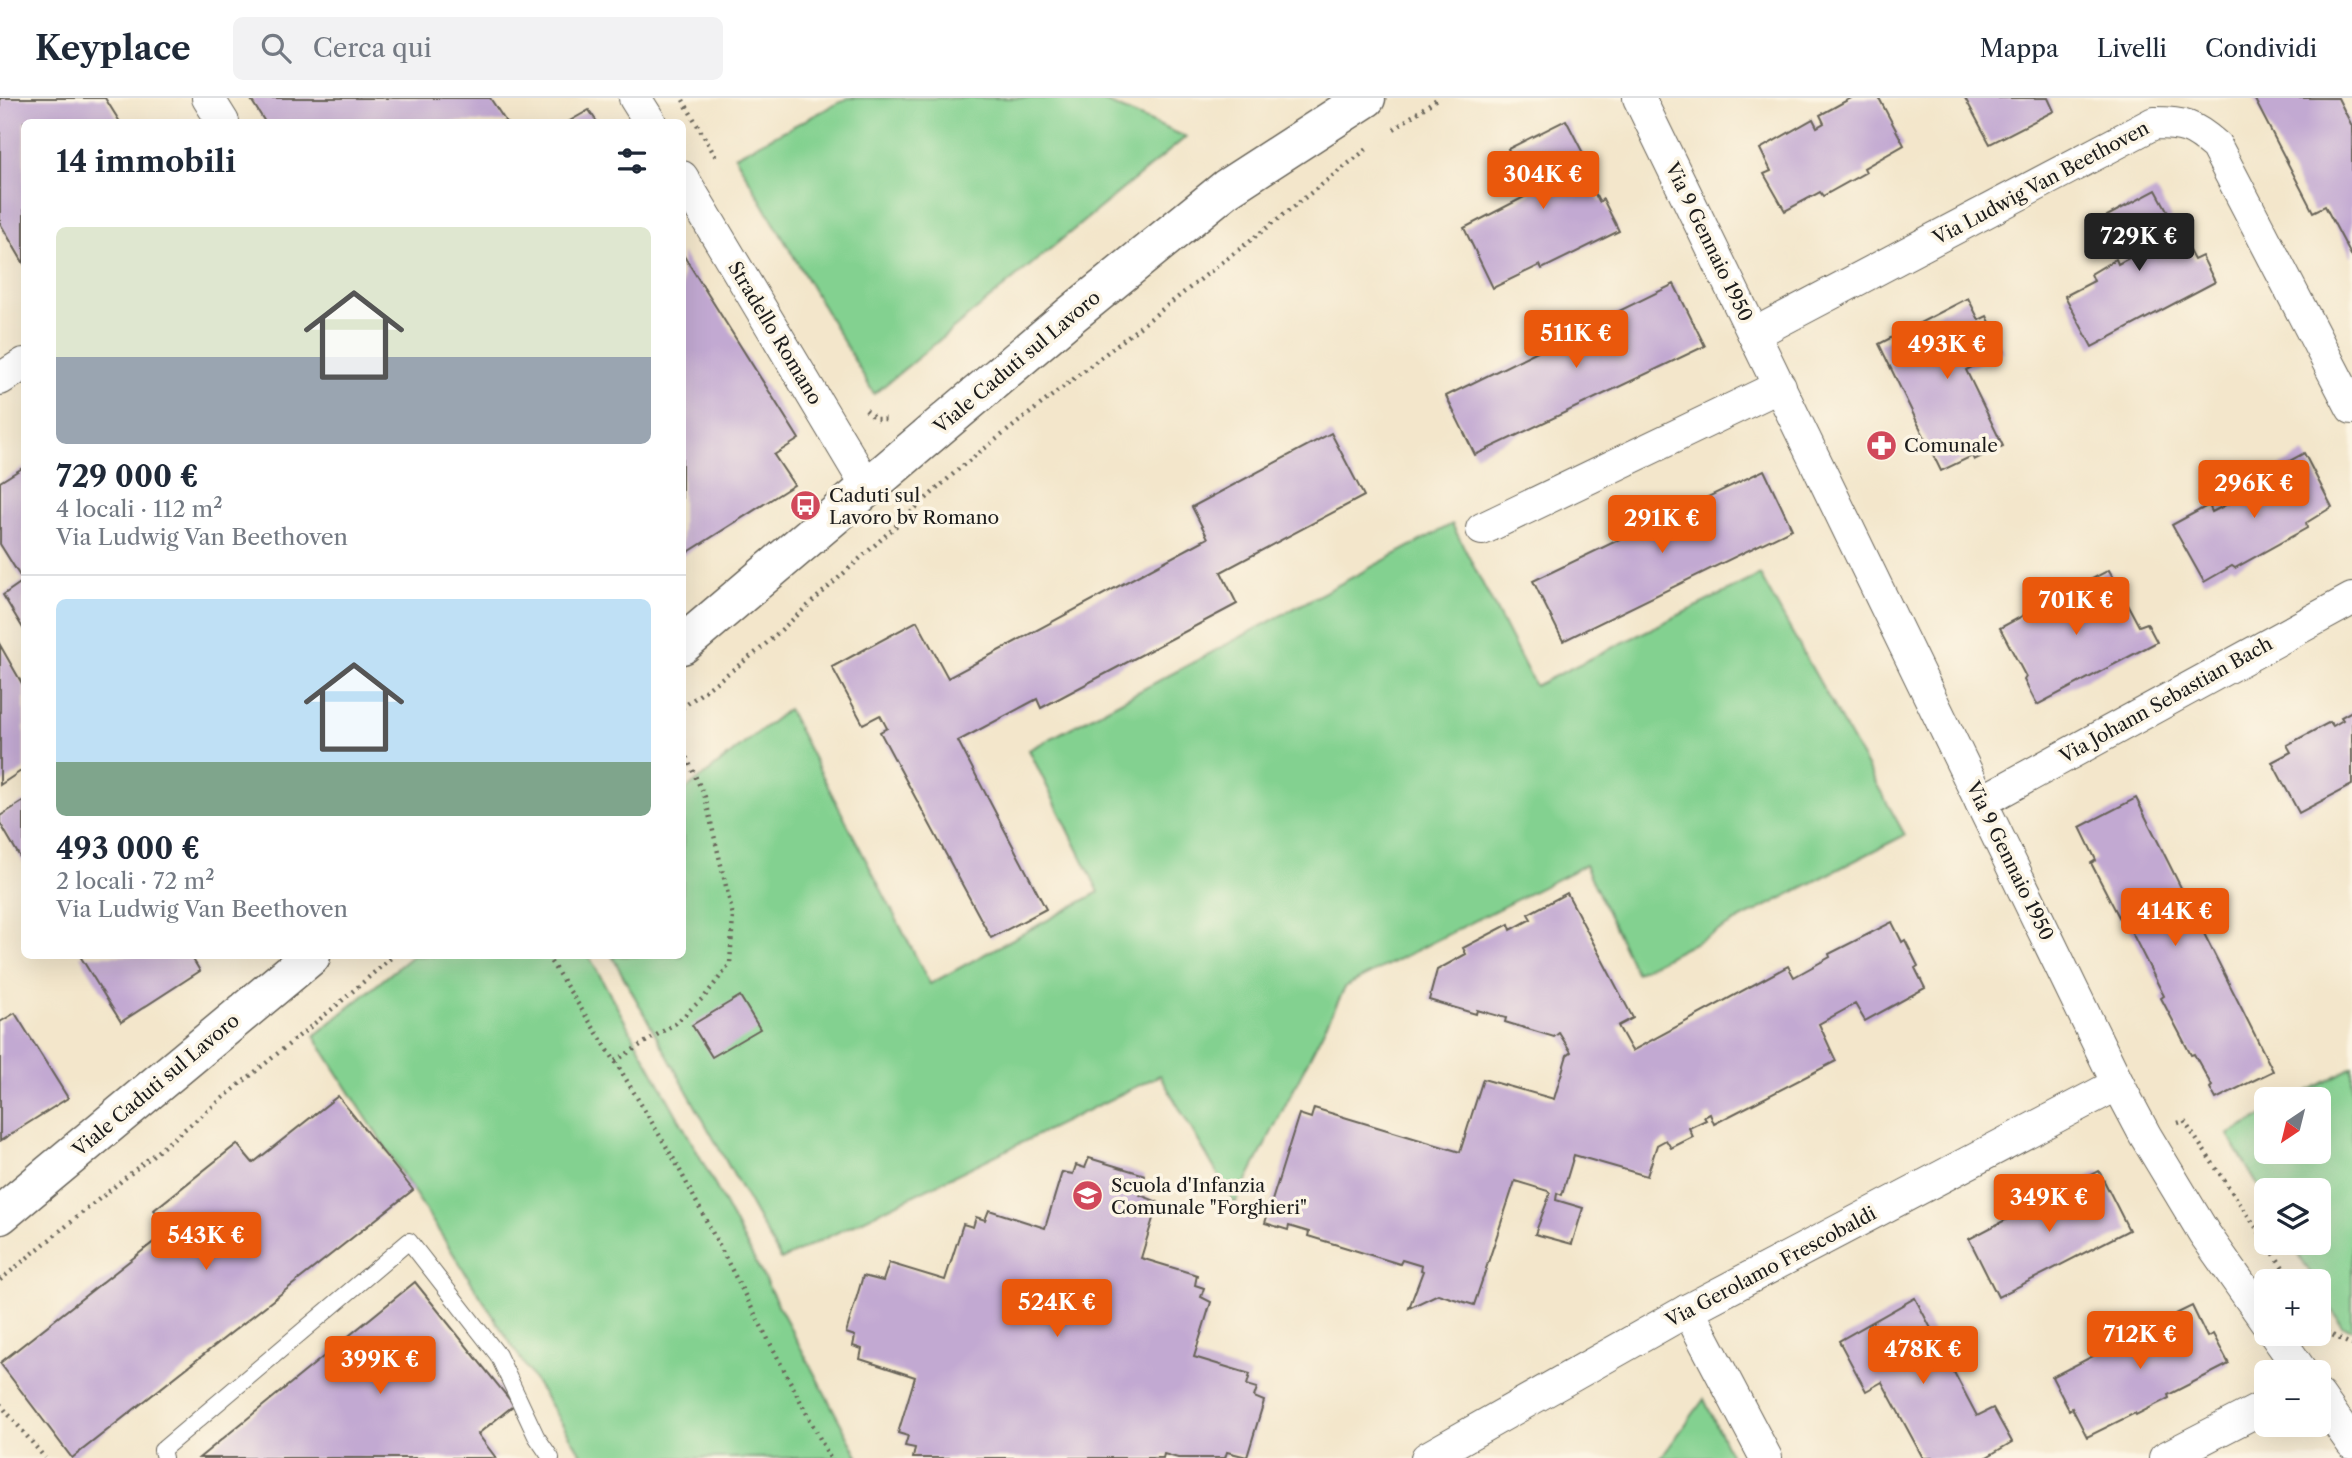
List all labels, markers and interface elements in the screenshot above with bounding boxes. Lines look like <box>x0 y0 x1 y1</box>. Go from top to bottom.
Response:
search box <box>233 17 723 80</box>
text: Keyplace <box>35 28 191 69</box>
icon: search <box>257 29 295 67</box>
text: Cerca qui <box>313 32 432 64</box>
text: Mappa <box>1980 34 2059 63</box>
text: Livelli <box>2097 34 2167 63</box>
text: Condividi <box>2205 34 2317 63</box>
street label: Via Ludwig Van Beethoven <box>1928 116 2153 250</box>
icon: filters <box>613 142 651 180</box>
text: 14 immobili <box>56 143 236 180</box>
pin: 304K € <box>1486 152 1600 211</box>
street label: Via 9 Gennaio 1950 <box>1660 158 1758 325</box>
text: 304K € <box>1503 160 1583 188</box>
pin: 729K € <box>2082 214 2196 273</box>
text: 729K € <box>2100 222 2178 250</box>
street label: Stradello Romano <box>723 257 827 409</box>
icon: home <box>291 272 417 398</box>
street label: Viale Caduti sul Lavoro <box>928 286 1105 439</box>
pin: 511K € <box>1519 310 1633 370</box>
text: 511K € <box>1540 319 1612 347</box>
pin: 493K € <box>1890 322 2004 381</box>
text: 493K € <box>1908 330 1986 358</box>
pharmacy icon: Comunale <box>1864 428 1898 462</box>
place label: Comunale <box>1904 434 1998 457</box>
text: 729 000 € <box>56 458 199 495</box>
pin: 296K € <box>2197 460 2311 520</box>
text: 296K € <box>2214 469 2294 497</box>
place label: Caduti sul Lavoro bv Romano <box>829 484 999 529</box>
bus stop icon: Caduti sul Lavoro bv Romano <box>789 489 823 523</box>
text: 4 locali · 112 m² <box>56 495 223 523</box>
pin: 291K € <box>1605 496 1719 555</box>
text: 291K € <box>1624 504 1700 532</box>
text: Via Ludwig Van Beethoven <box>56 523 348 551</box>
pin: 701K € <box>2019 578 2133 637</box>
text: 701K € <box>2038 586 2114 614</box>
street label: Via Johann Sebastian Bach <box>2055 632 2276 769</box>
icon: home <box>291 644 417 770</box>
street label: Via 9 Gennaio 1950 <box>1961 777 2059 944</box>
text: 493 000 € <box>56 830 200 867</box>
text: 2 locali · 72 m² <box>56 867 215 895</box>
pin: 414K € <box>2118 888 2232 948</box>
text: Via Ludwig Van Beethoven <box>56 895 348 923</box>
text: 414K € <box>2137 897 2213 925</box>
street label: Viale Caduti sul Lavoro <box>67 1009 244 1162</box>
north arrow <box>2254 1087 2331 1164</box>
map controls <box>2254 1087 2331 1437</box>
place label: Scuola d'Infanzia Comunale "Forghieri" <box>1111 1174 1307 1219</box>
pin: 349K € <box>1992 1174 2106 1234</box>
button: layers <box>2254 1178 2331 1255</box>
school or university icon: Scuola d'Infanzia Comunale "Forghieri" <box>1071 1179 1105 1213</box>
text: 349K € <box>2010 1183 2088 1211</box>
street label: Via Gerolamo Frescobaldi <box>1661 1202 1880 1333</box>
pin: 543K € <box>149 1212 263 1272</box>
text: 543K € <box>167 1221 245 1249</box>
button: + <box>2254 1269 2331 1346</box>
pin: 524K € <box>1000 1280 1114 1339</box>
text: 524K € <box>1018 1288 1096 1316</box>
pin: 712K € <box>2083 1312 2197 1371</box>
text: 712K € <box>2103 1320 2177 1348</box>
pin: 478K € <box>1866 1326 1980 1386</box>
text: 478K € <box>1884 1335 1962 1363</box>
pin: 399K € <box>323 1336 437 1396</box>
text: 399K € <box>341 1345 419 1373</box>
button: − <box>2254 1360 2331 1437</box>

